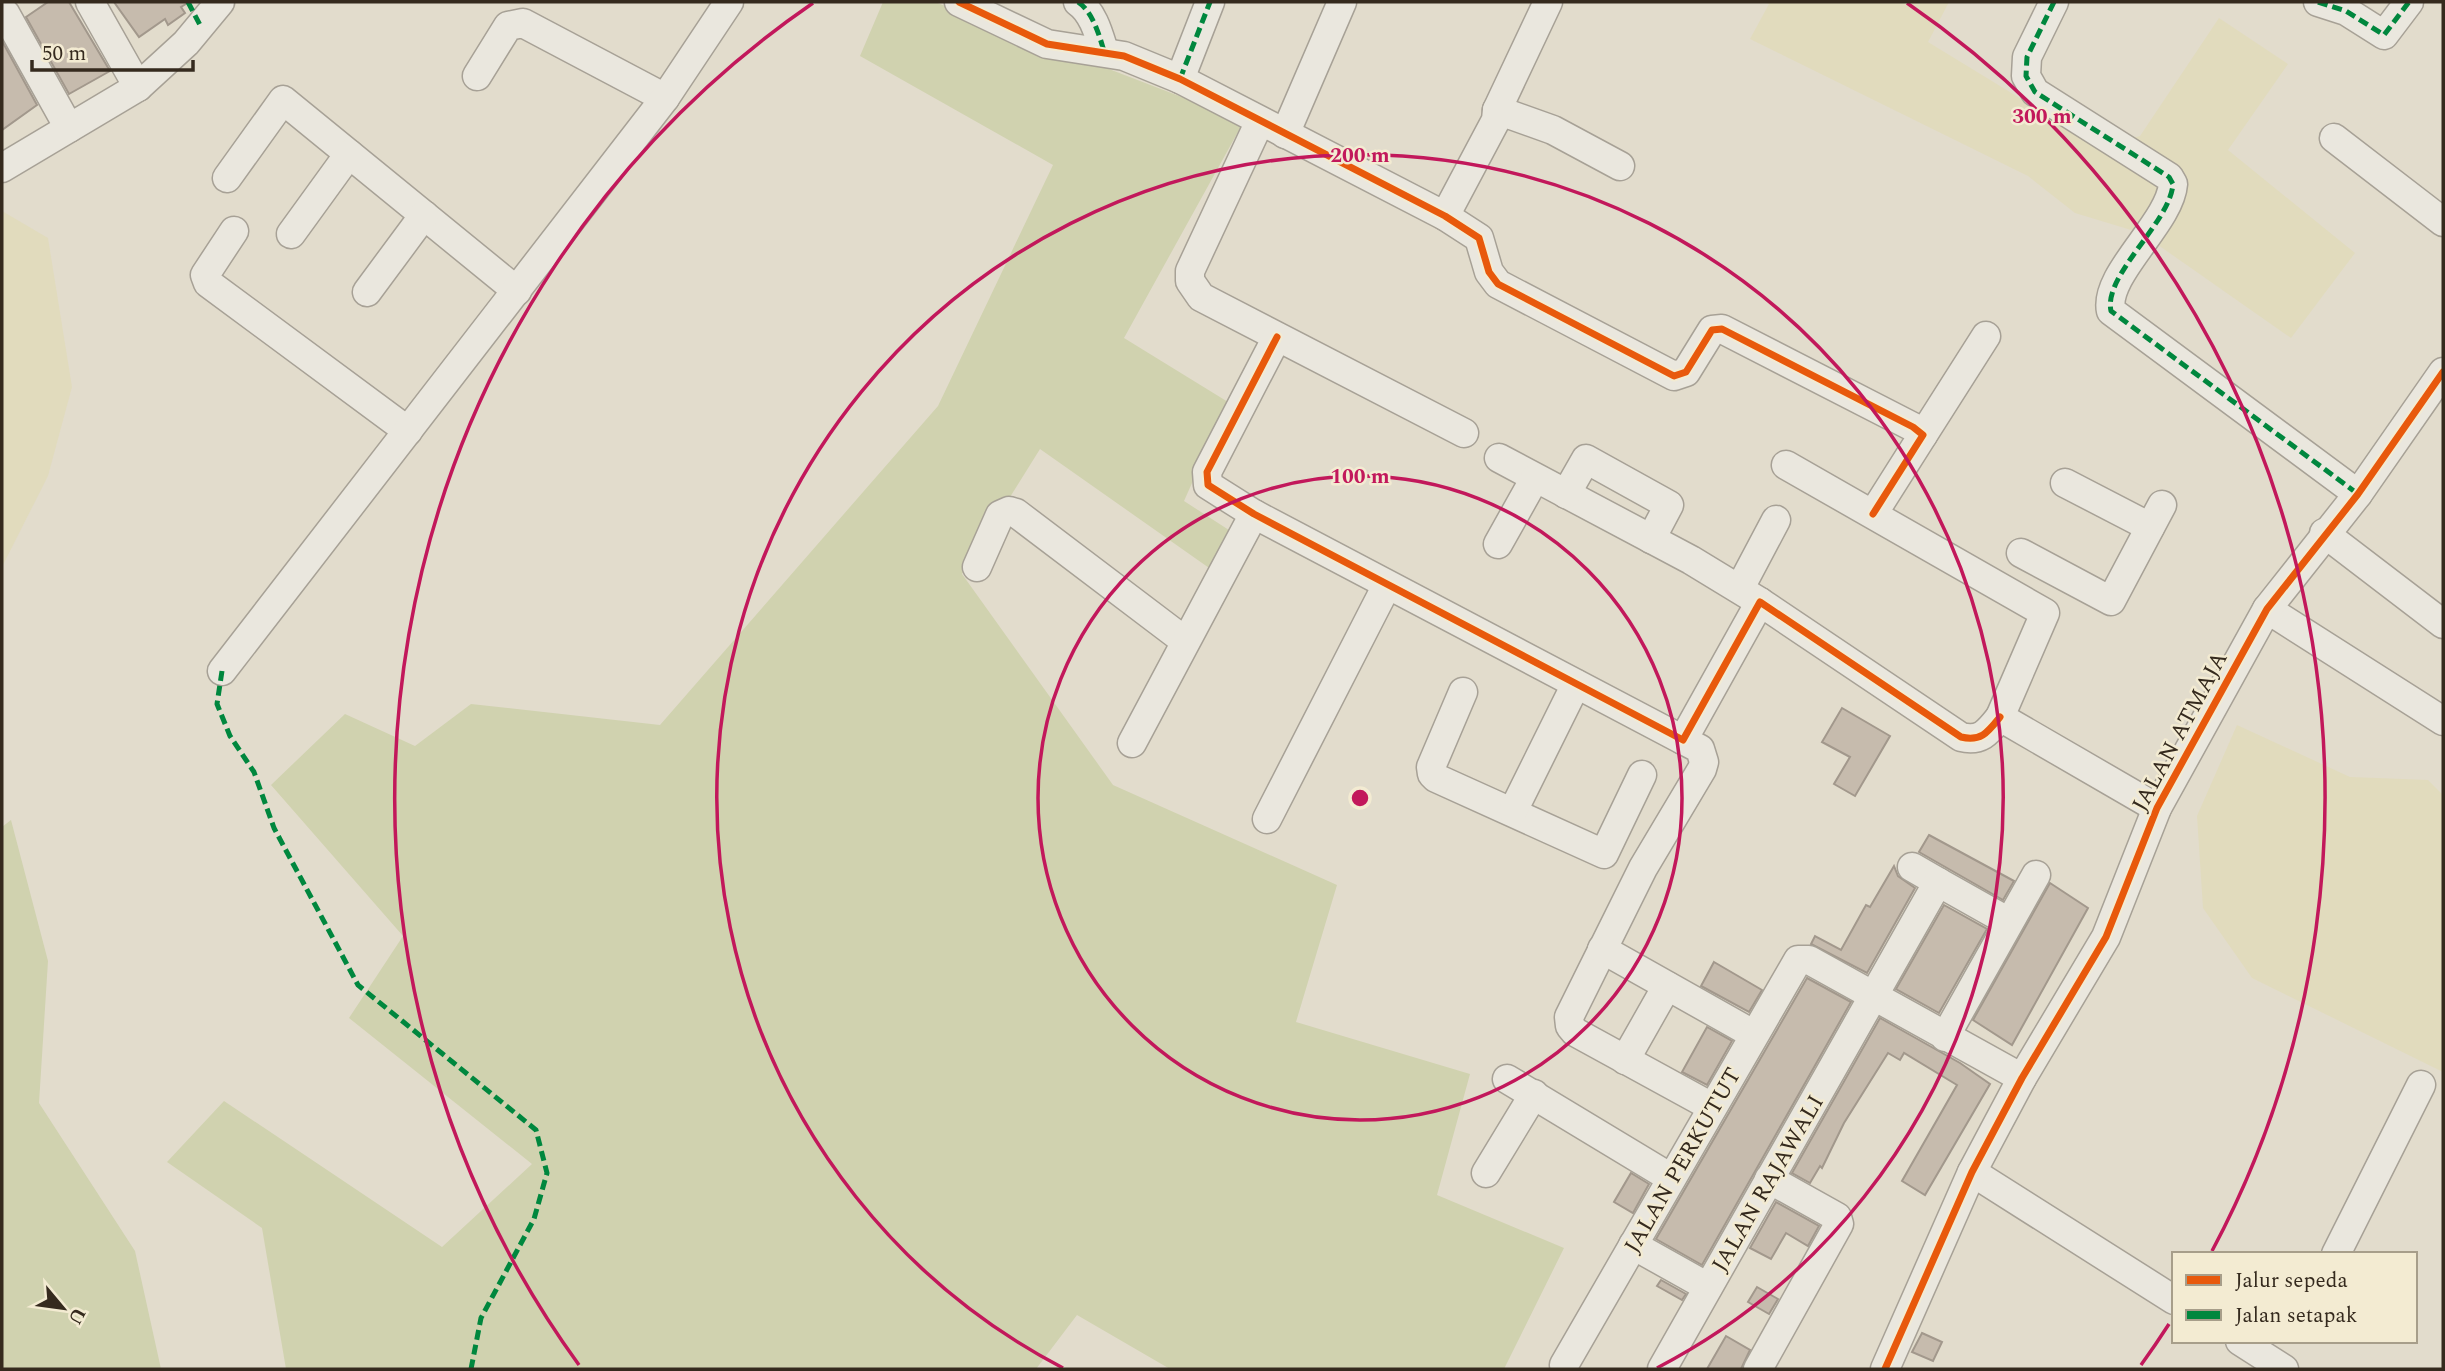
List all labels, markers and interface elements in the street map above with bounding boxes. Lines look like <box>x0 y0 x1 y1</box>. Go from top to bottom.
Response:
scale bar <box>32 28 192 72</box>
text: 50 m <box>42 38 86 70</box>
text: 300 m <box>2012 101 2072 133</box>
text: 200 m <box>1330 140 1390 172</box>
text: 100 m <box>1330 461 1390 493</box>
street label: JALAN ATMAJA <box>2123 645 2237 818</box>
centre of rings <box>1348 786 1372 810</box>
street label: JALAN PERKUTUT <box>1616 1061 1751 1260</box>
street label: JALAN RAJAWALI <box>1703 1088 1833 1279</box>
legend <box>2172 1252 2417 1343</box>
text: Jalur sepeda <box>2235 1265 2348 1297</box>
north arrow <box>28 1273 98 1343</box>
text: Jalan setapak <box>2235 1300 2358 1332</box>
text: U <box>60 1302 93 1330</box>

